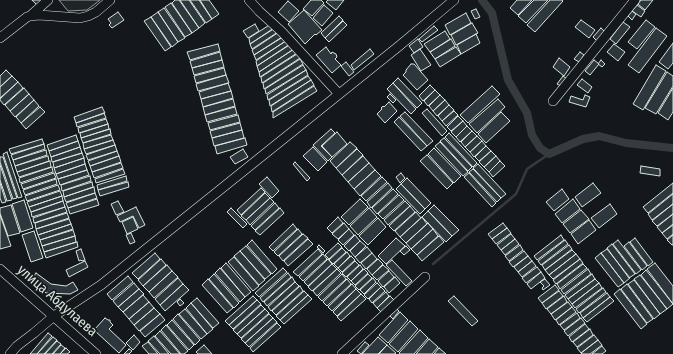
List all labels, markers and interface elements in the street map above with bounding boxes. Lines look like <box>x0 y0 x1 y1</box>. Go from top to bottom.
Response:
street label: улица Абдулаева <box>13 262 101 340</box>

